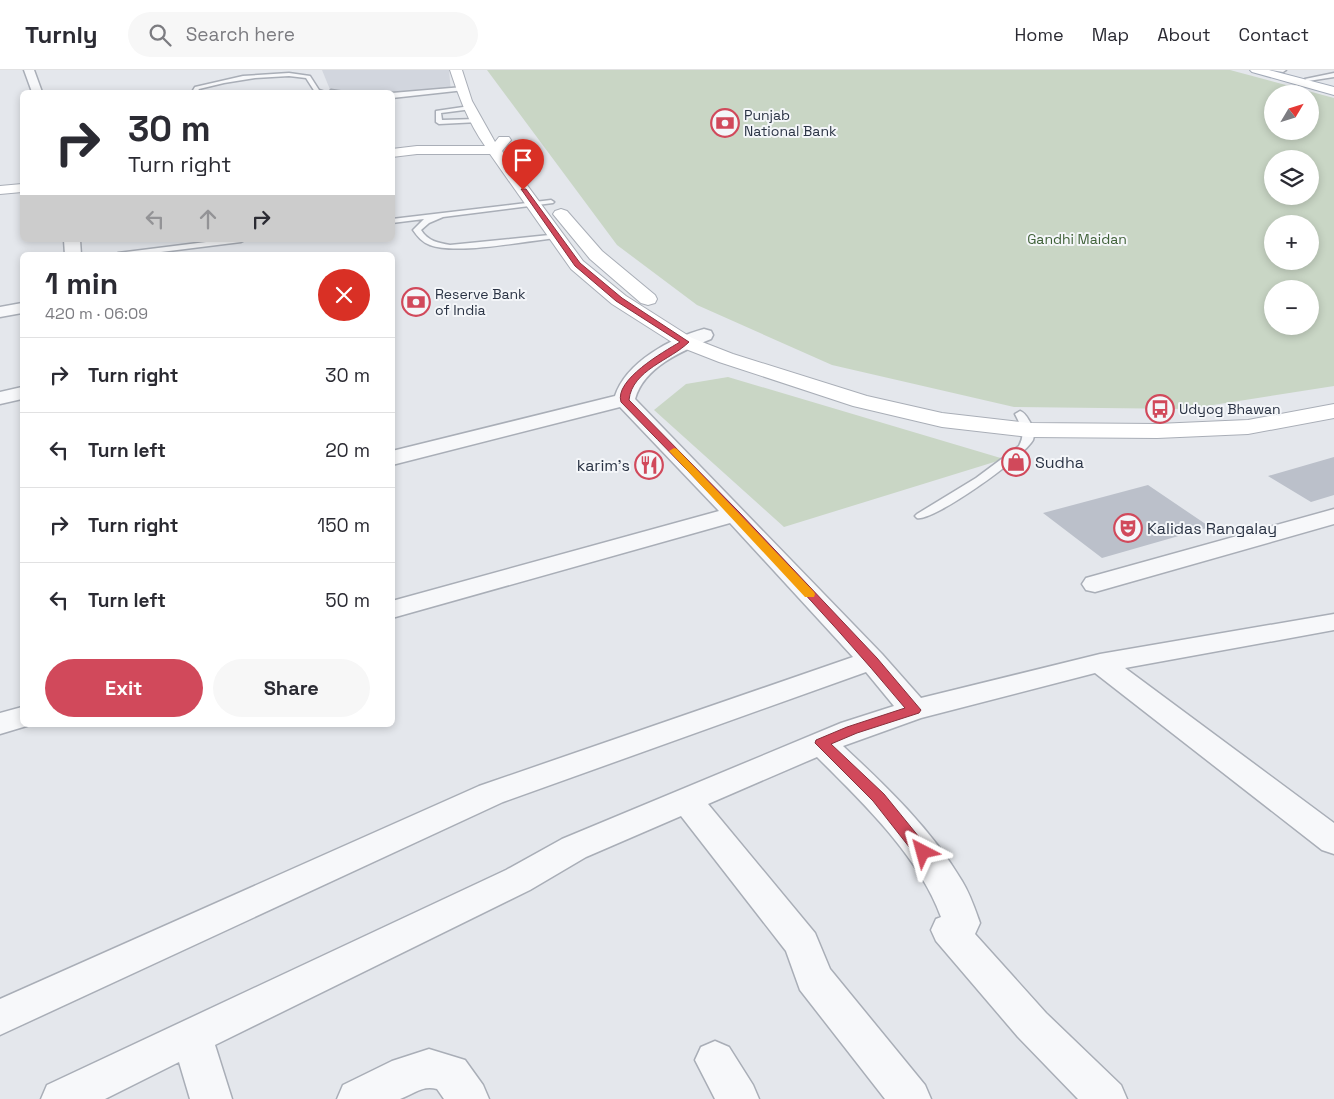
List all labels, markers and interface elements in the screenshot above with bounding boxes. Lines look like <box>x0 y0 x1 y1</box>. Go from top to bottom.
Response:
search box <box>128 12 478 57</box>
text: Turnly <box>25 19 98 50</box>
icon: search <box>146 21 174 49</box>
text: Search here <box>186 22 295 47</box>
text: Home <box>1015 23 1064 46</box>
text: Map <box>1092 23 1129 46</box>
text: About <box>1157 23 1211 46</box>
text: Contact <box>1239 23 1309 46</box>
north arrow <box>1264 85 1319 140</box>
map controls <box>1264 85 1319 335</box>
place label: Punjab National Bank <box>744 106 837 140</box>
text: 30 m <box>128 107 211 151</box>
bank icon: Punjab National Bank <box>710 108 740 138</box>
icon: right <box>45 110 110 175</box>
pin <box>502 139 544 190</box>
icon: arrive <box>509 146 537 174</box>
text: Turn right <box>128 150 231 178</box>
button: layers <box>1264 150 1319 205</box>
icon: left <box>141 205 169 233</box>
icon: ahead <box>194 205 222 233</box>
icon: right <box>247 205 275 233</box>
button: + <box>1264 215 1319 270</box>
park label: Gandhi Maidan <box>1027 230 1127 248</box>
text: 1 min <box>45 264 118 303</box>
button: close <box>318 269 370 321</box>
button: − <box>1264 280 1319 335</box>
place label: Reserve Bank of India <box>435 285 526 319</box>
bank icon: Reserve Bank of India <box>401 287 431 317</box>
text: 420 m · 06:09 <box>45 303 148 324</box>
icon: right <box>45 361 73 389</box>
text: Turn right <box>88 363 178 388</box>
text: 30 m <box>325 363 370 388</box>
bus stop icon: Udyog Bhawan <box>1145 394 1175 424</box>
place label: Udyog Bhawan <box>1179 400 1281 418</box>
icon: left <box>45 436 73 464</box>
text: Turn left <box>88 438 166 463</box>
text: 20 m <box>325 438 370 463</box>
shop icon: Sudha <box>1001 447 1031 477</box>
restaurant icon: karim's <box>634 450 664 480</box>
place label: Sudha <box>1035 452 1084 473</box>
place label: karim's <box>577 455 630 476</box>
icon: right <box>45 511 73 539</box>
text: Turn right <box>88 513 178 538</box>
text: 150 m <box>317 513 370 538</box>
theatre icon: Kalidas Rangalay <box>1113 513 1143 543</box>
place label: Kalidas Rangalay <box>1147 518 1277 539</box>
icon: left <box>45 586 73 614</box>
text: Turn left <box>88 588 166 613</box>
text: 50 m <box>325 588 370 613</box>
button: Exit <box>45 659 203 717</box>
button: Share <box>213 659 370 717</box>
position arrow <box>896 825 948 877</box>

